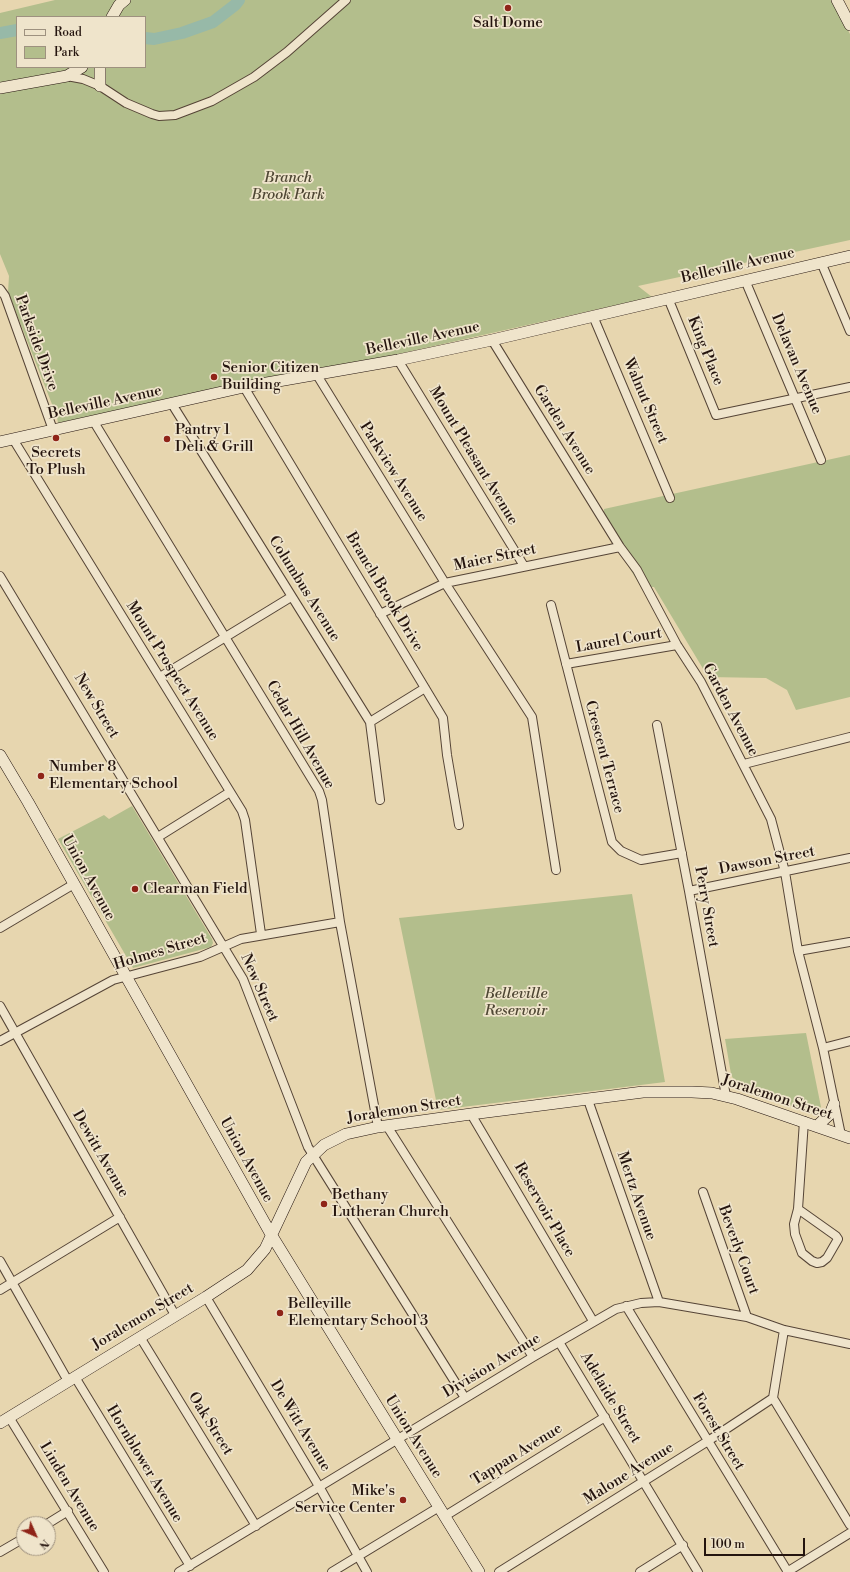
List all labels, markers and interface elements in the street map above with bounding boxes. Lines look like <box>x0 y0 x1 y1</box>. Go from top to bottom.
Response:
marker: Salt Dome <box>503 3 513 13</box>
place label: Salt Dome <box>473 14 543 32</box>
legend <box>16 16 146 68</box>
text: Road <box>54 25 82 40</box>
text: Park <box>54 45 79 60</box>
park label: Branch Brook Park <box>251 169 325 204</box>
street label: Belleville Avenue <box>680 244 796 288</box>
street label: Parkside Drive <box>10 293 62 393</box>
street label: Delavan Avenue <box>767 311 825 417</box>
street label: King Place <box>683 314 727 388</box>
street label: Belleville Avenue <box>364 318 482 360</box>
street label: Walnut Street <box>619 355 671 447</box>
place label: Senior Citizen Building <box>222 359 319 394</box>
marker: Senior Citizen Building <box>209 372 219 382</box>
street label: Belleville Avenue <box>46 382 164 424</box>
street label: Garden Avenue <box>529 382 599 478</box>
street label: Mount Pleasant Avenue <box>424 383 522 529</box>
street label: Parkview Avenue <box>355 419 431 525</box>
place label: Pantry 1 Deli & Grill <box>175 421 253 456</box>
marker: Secrets To Plush <box>51 433 61 443</box>
marker: Pantry 1 Deli & Grill <box>162 434 172 444</box>
place label: Secrets To Plush <box>26 444 86 479</box>
street label: Branch Brook Drive <box>341 529 427 655</box>
street label: Columbus Avenue <box>264 533 344 645</box>
street label: Maier Street <box>452 540 538 576</box>
street label: Mount Prospect Avenue <box>122 598 222 744</box>
street label: Laurel Court <box>575 625 663 657</box>
street label: Garden Avenue <box>698 660 762 760</box>
street label: New Street <box>70 670 122 742</box>
street label: Cedar Hill Avenue <box>262 678 338 792</box>
street label: Crescent Terrace <box>580 699 628 815</box>
place label: Number 8 Elementary School <box>49 758 178 793</box>
marker: Number 8 Elementary School <box>36 771 46 781</box>
street label: Union Avenue <box>57 832 119 924</box>
street label: Dawson Street <box>717 843 817 879</box>
street label: Perry Street <box>690 865 722 949</box>
place label: Clearman Field <box>143 880 248 898</box>
marker: Clearman Field <box>130 884 140 894</box>
street label: Holmes Street <box>111 929 209 975</box>
street label: New Street <box>236 951 282 1025</box>
park label: Belleville Reservoir <box>485 985 547 1020</box>
street label: Joralemon Street <box>719 1072 835 1124</box>
street label: Joralemon Street <box>346 1092 462 1128</box>
street label: Dewitt Avenue <box>68 1107 132 1201</box>
street label: Union Avenue <box>215 1114 277 1206</box>
street label: Mertz Avenue <box>612 1149 660 1243</box>
street label: Reservoir Place <box>510 1159 578 1261</box>
place label: Bethany Lutheran Church <box>332 1186 449 1221</box>
marker: Bethany Lutheran Church <box>319 1199 329 1209</box>
street label: Beverly Court <box>714 1203 762 1297</box>
street label: Joralemon Street <box>89 1280 197 1354</box>
place label: Belleville Elementary School 3 <box>288 1295 428 1330</box>
marker: Belleville Elementary School 3 <box>275 1308 285 1318</box>
street label: Division Avenue <box>440 1330 544 1402</box>
street label: Adelaide Street <box>576 1349 644 1447</box>
street label: De Witt Avenue <box>266 1377 334 1475</box>
street label: Oak Street <box>184 1389 236 1459</box>
street label: Forest Street <box>688 1390 748 1474</box>
street label: Union Avenue <box>380 1392 446 1482</box>
street label: Hornblower Avenue <box>102 1402 186 1526</box>
street label: Tappan Avenue <box>468 1420 566 1490</box>
street label: Linden Avenue <box>35 1439 103 1535</box>
street label: Malone Avenue <box>581 1439 677 1509</box>
place label: Mike's Service Center <box>295 1482 395 1517</box>
marker: Mike's Service Center <box>398 1495 408 1505</box>
north arrow <box>16 1516 56 1556</box>
scale bar <box>706 1530 807 1556</box>
text: N <box>36 1536 52 1552</box>
text: 100 m <box>711 1537 745 1552</box>

